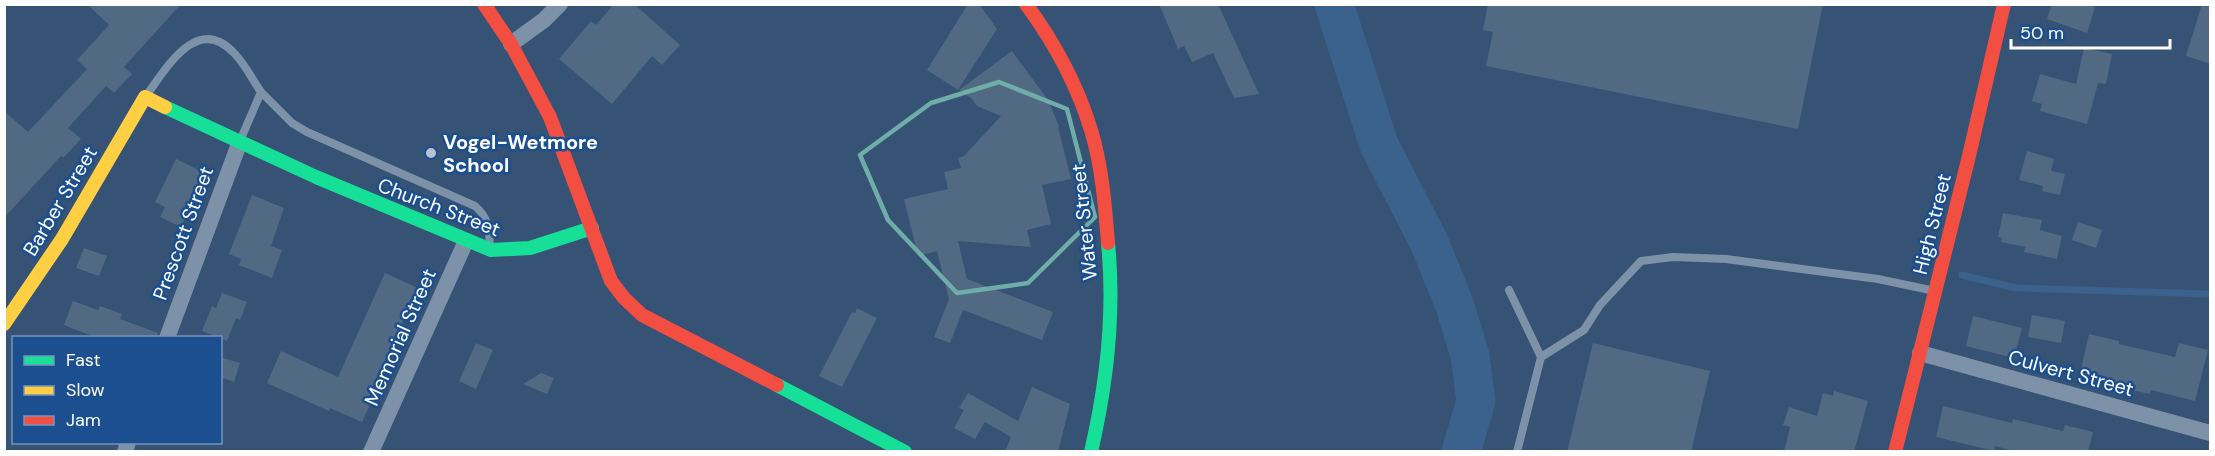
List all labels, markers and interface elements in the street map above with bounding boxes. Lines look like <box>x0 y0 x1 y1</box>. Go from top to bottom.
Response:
scale bar <box>2011 12 2170 50</box>
text: 50 m <box>2020 21 2064 45</box>
place label: Vogel-Wetmore School <box>443 129 598 178</box>
street label: Barber Street <box>17 141 103 261</box>
marker: Vogel-Wetmore School <box>424 146 438 160</box>
street label: Prescott Street <box>147 162 219 304</box>
street label: Water Street <box>1065 162 1103 282</box>
street label: High Street <box>1907 171 1957 277</box>
street label: Church Street <box>374 172 504 242</box>
street label: Memorial Street <box>358 264 442 410</box>
legend <box>12 336 222 444</box>
street label: Culvert Street <box>2005 344 2137 402</box>
text: Fast <box>66 348 101 372</box>
text: Slow <box>66 378 105 402</box>
text: Jam <box>66 408 101 432</box>

